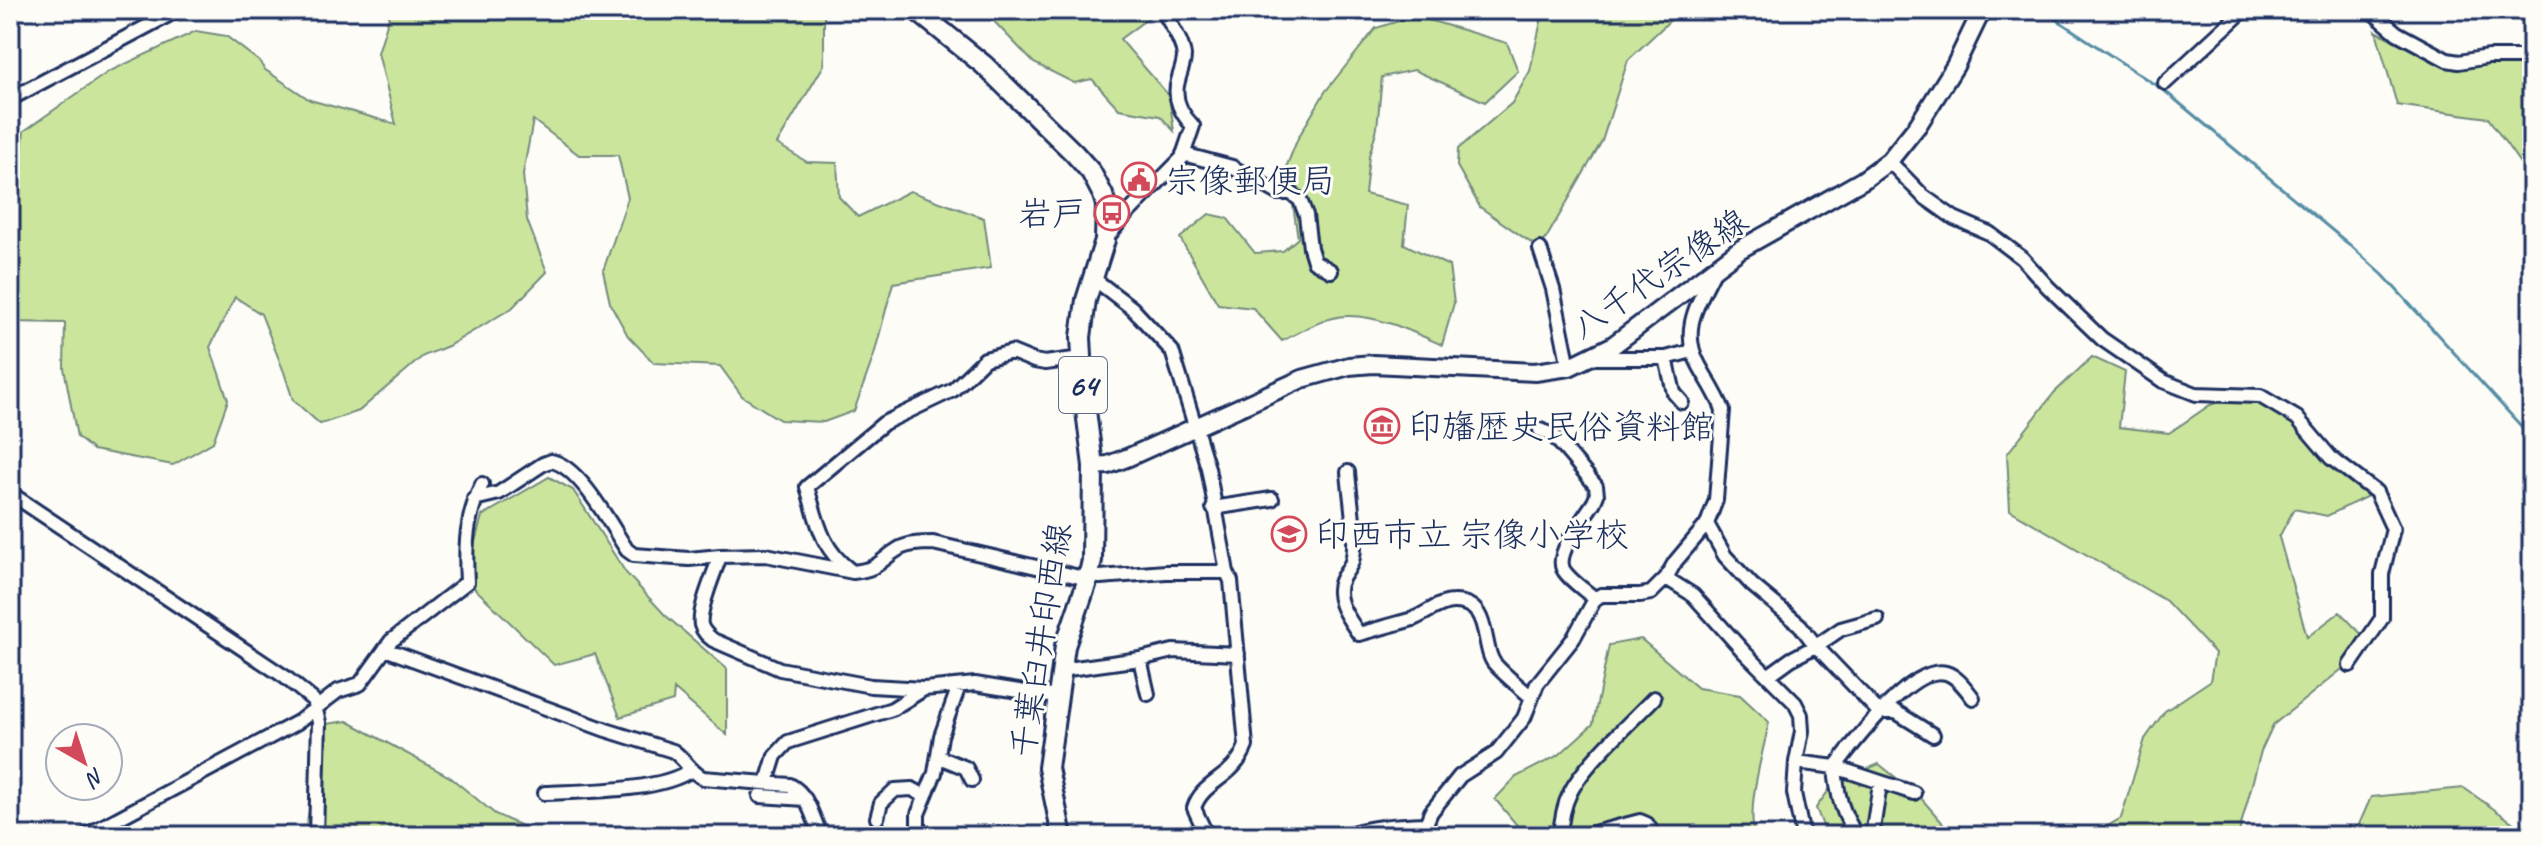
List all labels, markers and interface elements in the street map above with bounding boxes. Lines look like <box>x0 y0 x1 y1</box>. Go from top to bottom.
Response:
place label: 宗像郵便局 <box>1165 159 1335 202</box>
public building icon: 宗像郵便局 <box>1120 161 1158 199</box>
place label: 岩戸 <box>1018 192 1086 235</box>
bus stop icon: 岩戸 <box>1093 194 1131 232</box>
street label: 八千代宗像線 <box>1563 199 1756 348</box>
road number: 64 <box>1059 357 1107 413</box>
place label: 印旛歴史民俗資料館 <box>1408 405 1714 448</box>
museum icon: 印旛歴史民俗資料館 <box>1363 407 1401 445</box>
place label: 印西市立 宗像小学校 <box>1315 513 1629 556</box>
school or university icon: 印西市立 宗像小学校 <box>1270 515 1308 553</box>
street label: 千葉臼井印西線 <box>1001 519 1080 761</box>
north arrow <box>44 722 124 802</box>
text: N <box>79 762 110 794</box>

